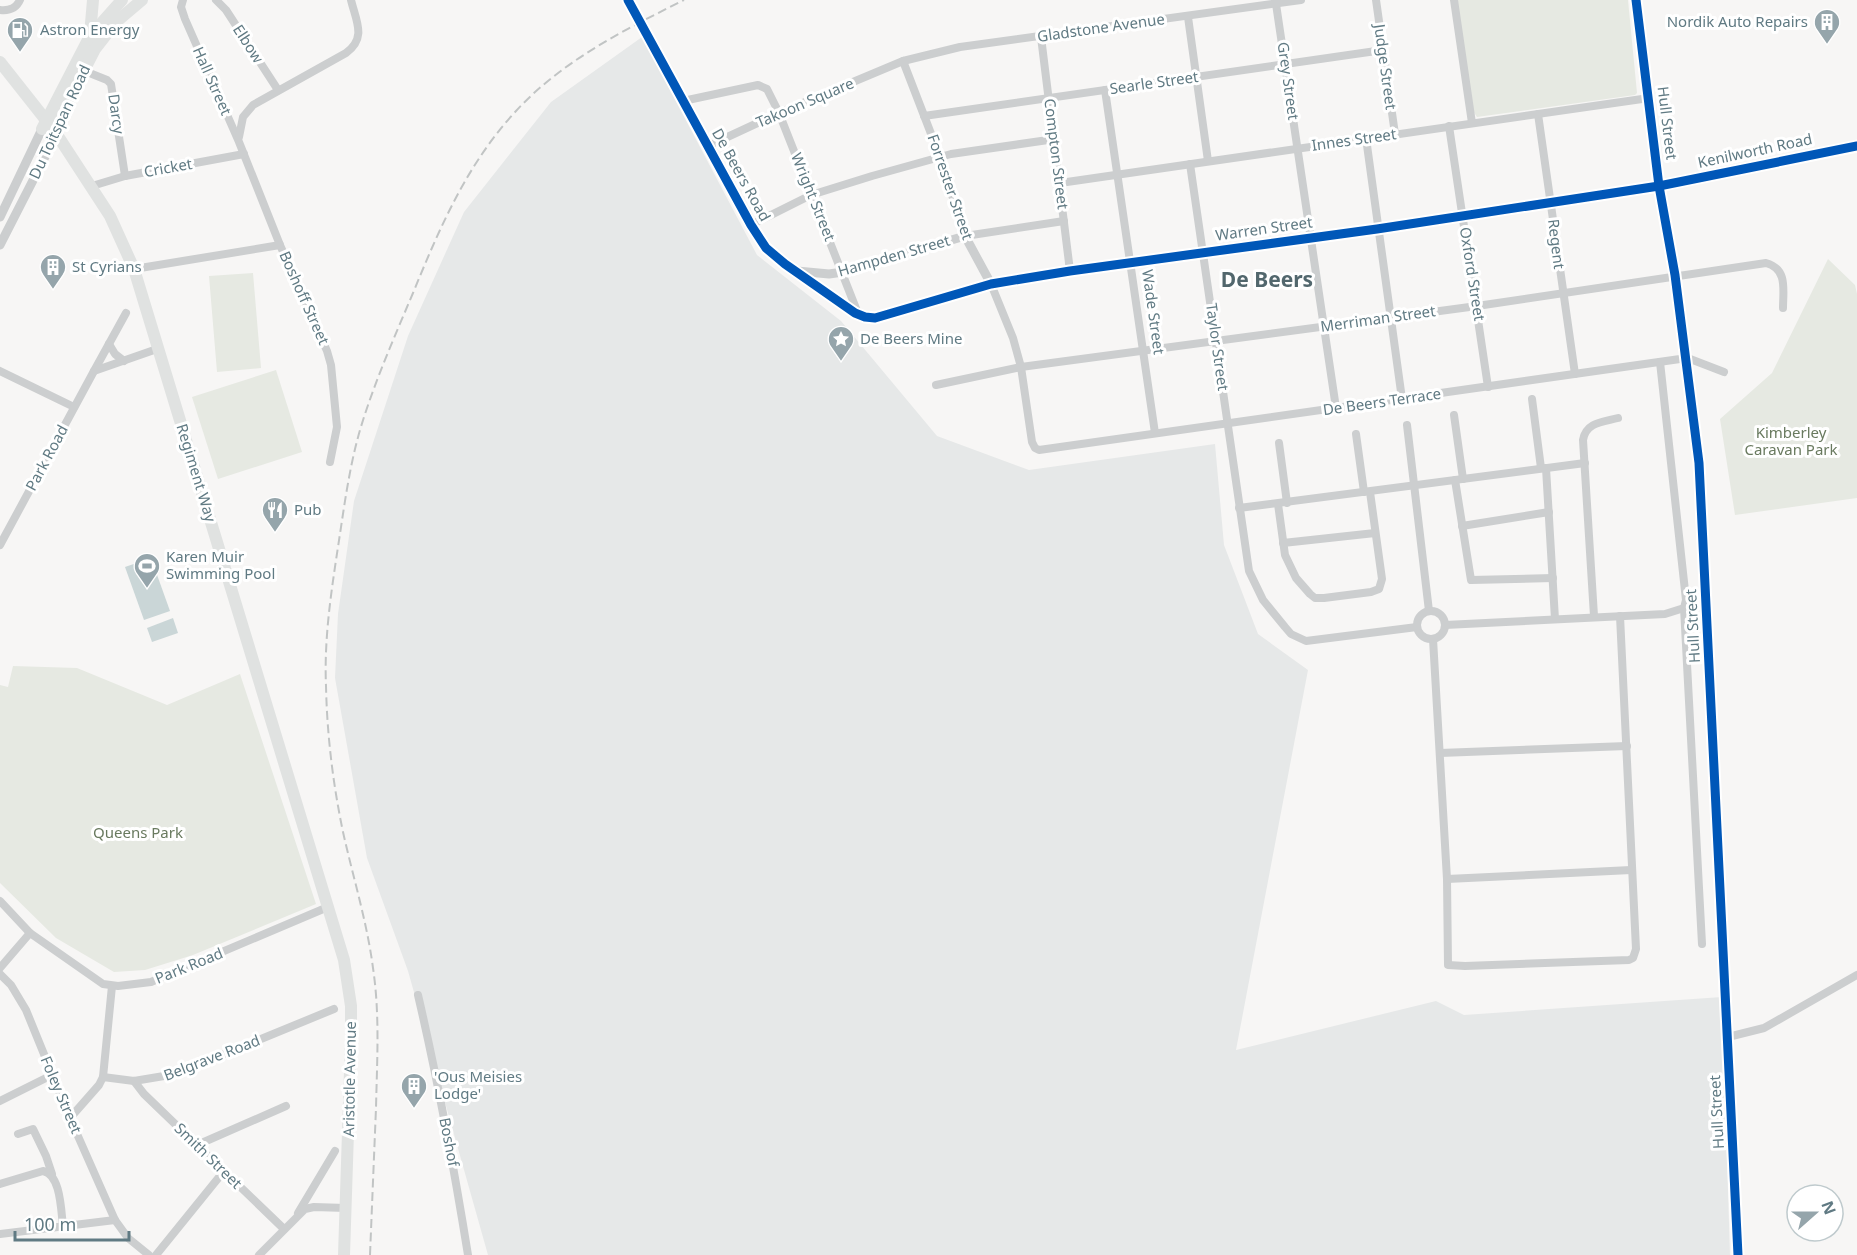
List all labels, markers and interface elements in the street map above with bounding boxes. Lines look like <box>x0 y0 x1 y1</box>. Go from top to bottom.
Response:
building icon: Nordik Auto Repairs <box>1812 7 1842 45</box>
street label: Gladstone Avenue <box>1036 8 1166 46</box>
place label: Nordik Auto Repairs <box>1667 11 1808 31</box>
fuel station icon: Astron Energy <box>5 15 35 53</box>
place label: Astron Energy <box>40 19 140 39</box>
street label: Elbow <box>229 20 269 67</box>
street label: Judge Street <box>1370 21 1402 111</box>
street label: Grey Street <box>1274 41 1304 122</box>
street label: Hall Street <box>189 43 237 119</box>
street label: Du Toitspan Road <box>24 61 94 182</box>
street label: Searle Street <box>1108 66 1200 98</box>
street label: Takoon Square <box>753 72 857 132</box>
street label: Hull Street <box>1654 85 1682 161</box>
street label: Darcy <box>104 93 130 135</box>
street label: Compton Street <box>1040 97 1074 211</box>
street label: Innes Street <box>1310 123 1398 155</box>
street label: De Beers Road <box>708 124 776 225</box>
street label: Kenilworth Road <box>1696 128 1814 172</box>
street label: Forrester Street <box>924 131 979 243</box>
street label: Wright Street <box>787 150 841 244</box>
street label: Cricket <box>142 153 194 181</box>
street label: Warren Street <box>1214 211 1314 245</box>
street label: Regent <box>1544 218 1570 271</box>
street label: Oxford Street <box>1456 225 1490 323</box>
street label: Hampden Street <box>835 229 953 281</box>
street label: Boshoff Street <box>275 248 335 348</box>
building icon: St Cyrians <box>38 252 68 290</box>
place label: St Cyrians <box>72 256 142 276</box>
district label: De Beers <box>1221 265 1313 293</box>
street label: Wade Street <box>1138 268 1170 356</box>
street label: Merriman Street <box>1319 300 1437 336</box>
street label: Taylor Street <box>1202 302 1234 392</box>
place icon: De Beers Mine <box>826 324 856 362</box>
place label: De Beers Mine <box>860 328 962 348</box>
street label: De Beers Terrace <box>1321 383 1442 419</box>
street label: Park Road <box>20 421 72 494</box>
street label: Regiment Way <box>173 421 221 525</box>
park label: Kimberley Caravan Park <box>1744 422 1838 459</box>
restaurant icon: Pub <box>260 495 290 533</box>
place label: Pub <box>294 499 322 519</box>
place label: Karen Muir Swimming Pool <box>166 546 275 583</box>
sports icon: Karen Muir Swimming Pool <box>132 551 162 589</box>
street label: Hull Street <box>1680 588 1704 663</box>
park label: Queens Park <box>93 822 183 842</box>
street label: Park Road <box>152 942 226 988</box>
street label: Aristotle Avenue <box>338 1021 360 1137</box>
street label: Belgrave Road <box>161 1030 263 1085</box>
street label: Foley Street <box>37 1053 87 1137</box>
place label: 'Ous Meisies Lodge' <box>434 1066 522 1103</box>
building icon: 'Ous Meisies Lodge' <box>399 1071 429 1109</box>
street label: Hull Street <box>1704 1074 1728 1149</box>
street label: Boshof <box>435 1116 465 1169</box>
street label: Smith Street <box>171 1118 247 1193</box>
north arrow <box>1785 1183 1845 1243</box>
text: N <box>1816 1198 1842 1218</box>
scale bar <box>15 1204 129 1242</box>
text: 100 m <box>24 1212 76 1236</box>

